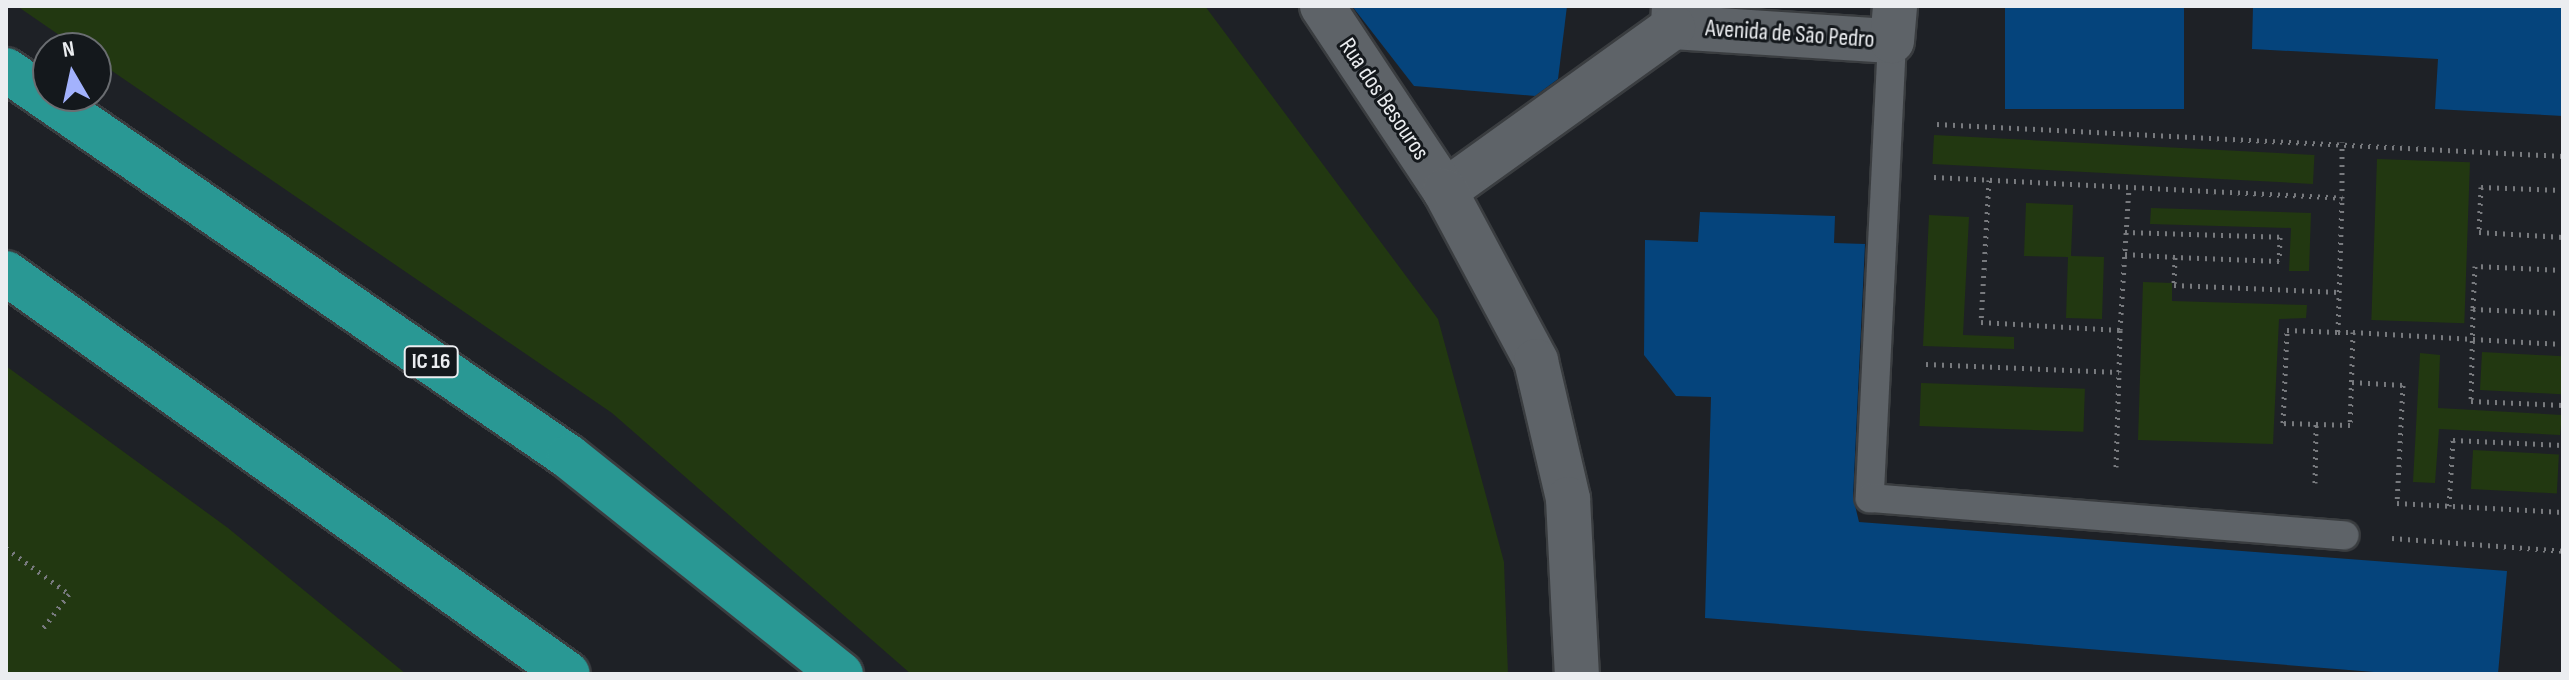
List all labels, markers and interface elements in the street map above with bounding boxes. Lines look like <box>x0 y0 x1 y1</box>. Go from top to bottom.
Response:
street label: Avenida de São Pedro <box>1704 14 1876 54</box>
north arrow <box>32 32 112 112</box>
street label: Rua dos Besouros <box>1333 33 1435 165</box>
text: N <box>61 36 76 64</box>
road number: IC 16 <box>403 344 459 380</box>

